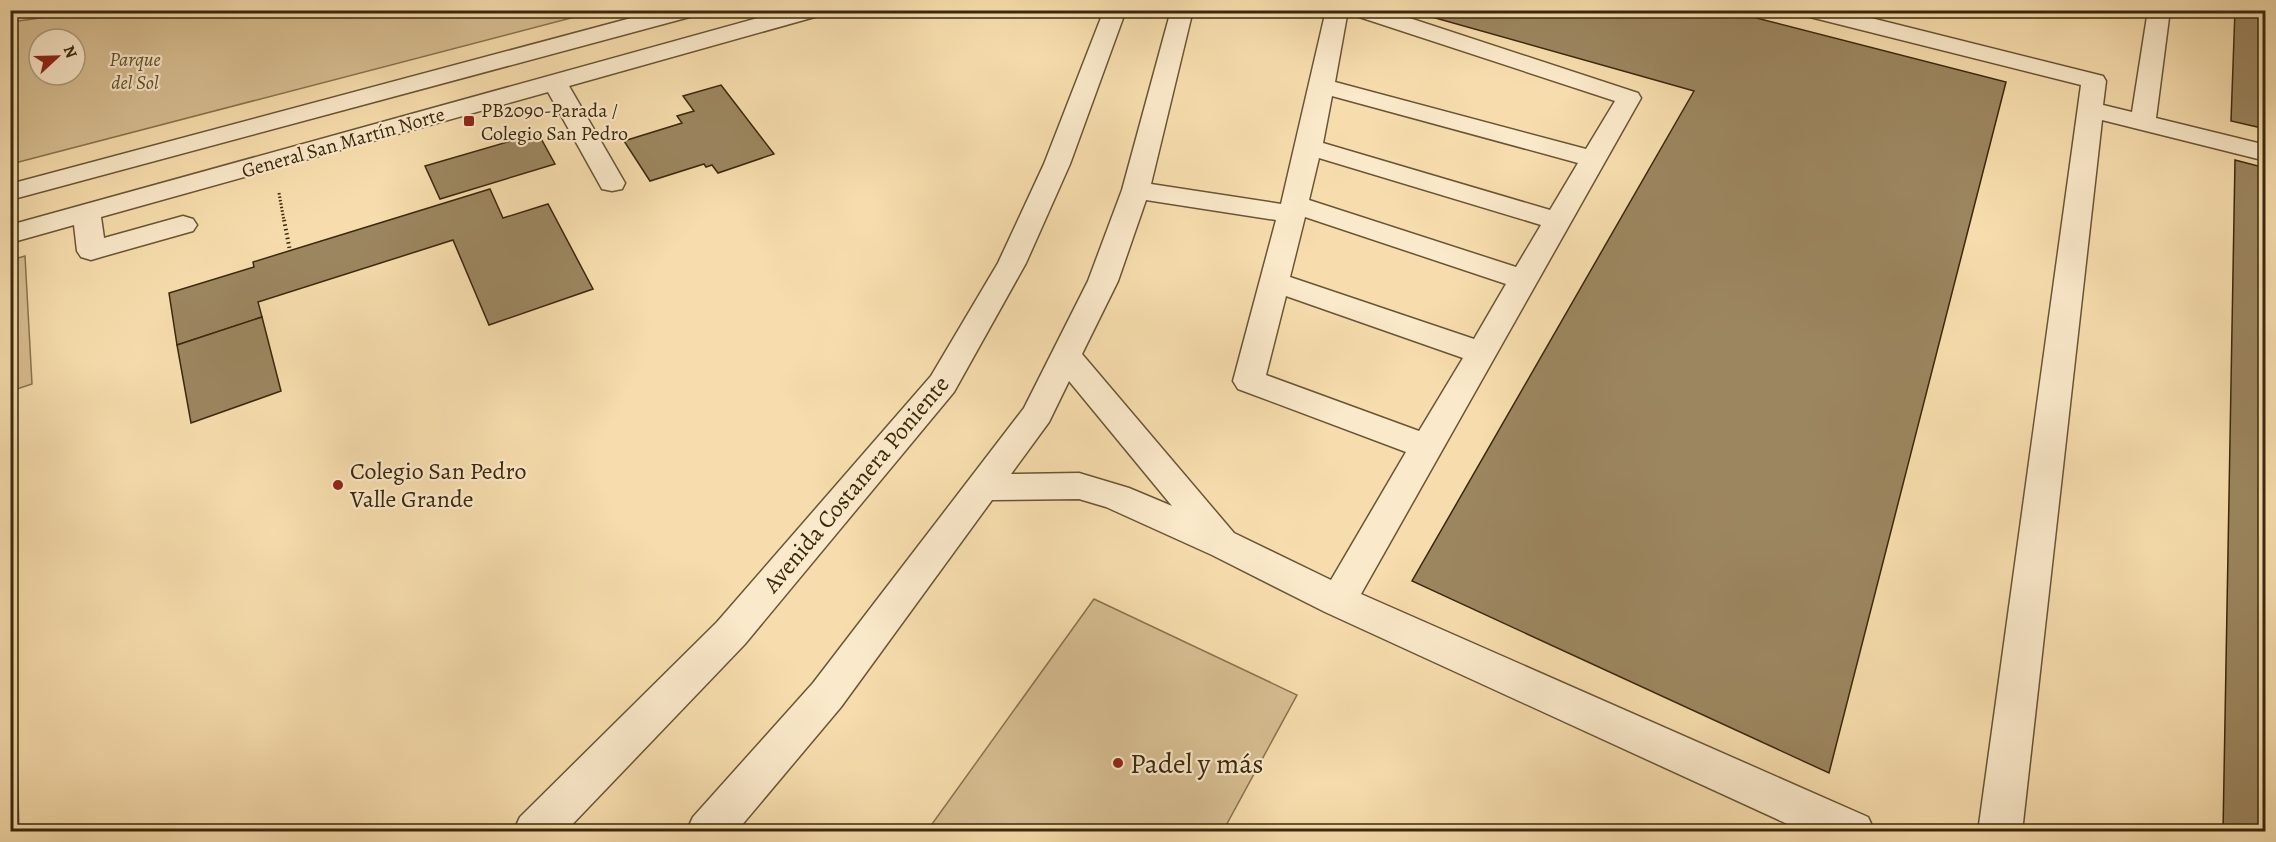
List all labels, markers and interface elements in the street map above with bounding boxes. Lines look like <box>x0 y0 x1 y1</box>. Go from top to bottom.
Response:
north arrow <box>27 27 87 87</box>
text: N <box>58 42 82 62</box>
park label: Parque del Sol <box>109 46 161 96</box>
place label: PB2090-Parada / Colegio San Pedro <box>481 97 628 147</box>
street label: General San Martín Norte <box>239 101 448 184</box>
marker: PB2090-Parada / Colegio San Pedro <box>462 114 476 128</box>
street label: Avenida Costanera Poniente <box>755 369 956 600</box>
place label: Colegio San Pedro Valle Grande <box>349 455 526 515</box>
marker: Colegio San Pedro Valle Grande <box>331 478 345 492</box>
place label: Padel y más <box>1130 745 1264 783</box>
marker: Padel y más <box>1111 756 1125 770</box>

